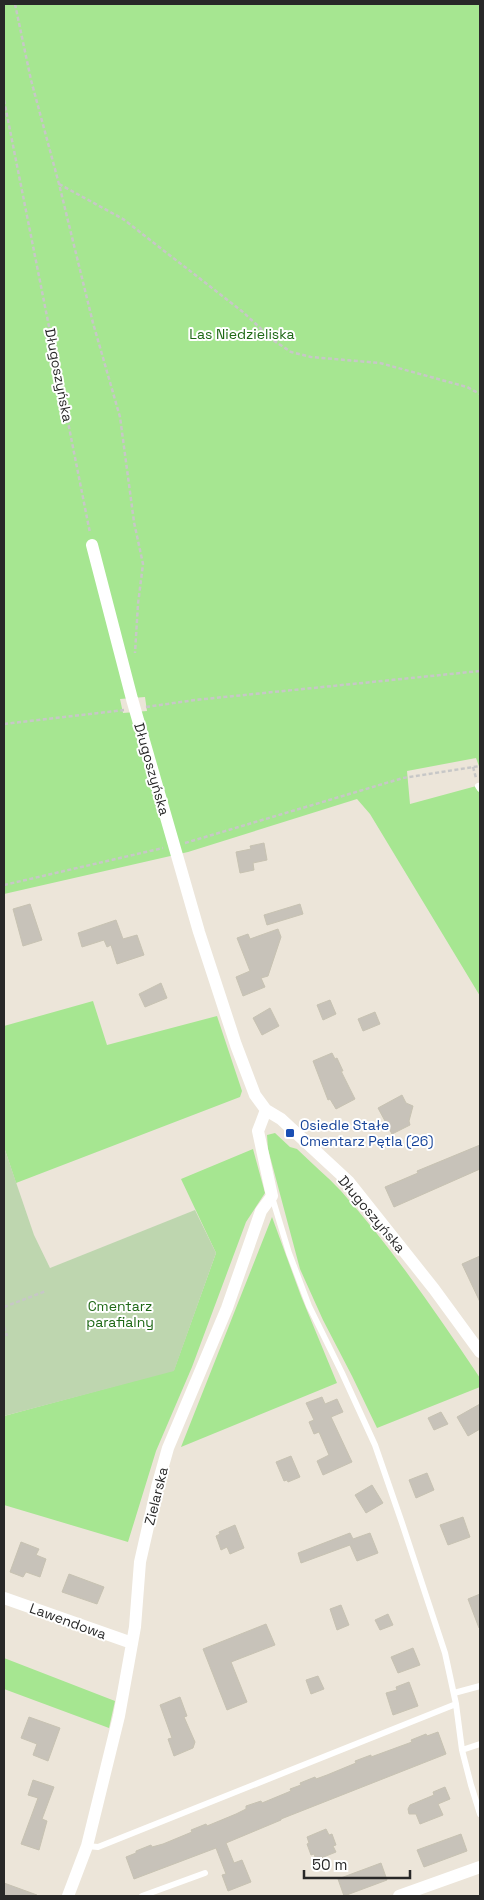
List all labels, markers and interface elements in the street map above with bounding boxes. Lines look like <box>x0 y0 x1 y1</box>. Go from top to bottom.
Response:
park label: Las Niedzieliska <box>189 325 295 343</box>
street label: Długoszyńska <box>41 327 77 423</box>
street label: Długoszyńska <box>130 721 174 817</box>
place label: Osiedle Stałe Cmentarz Pętla (26) <box>300 1116 433 1150</box>
marker: Osiedle Stałe Cmentarz Pętla (26) <box>284 1127 296 1139</box>
street label: Długoszyńska <box>334 1172 410 1256</box>
park label: Cmentarz parafialny <box>86 1297 154 1331</box>
street label: Zielarska <box>140 1465 172 1527</box>
street label: Lawendowa <box>27 1599 109 1643</box>
scale bar <box>304 1848 410 1880</box>
text: 50 m <box>312 1855 347 1874</box>

